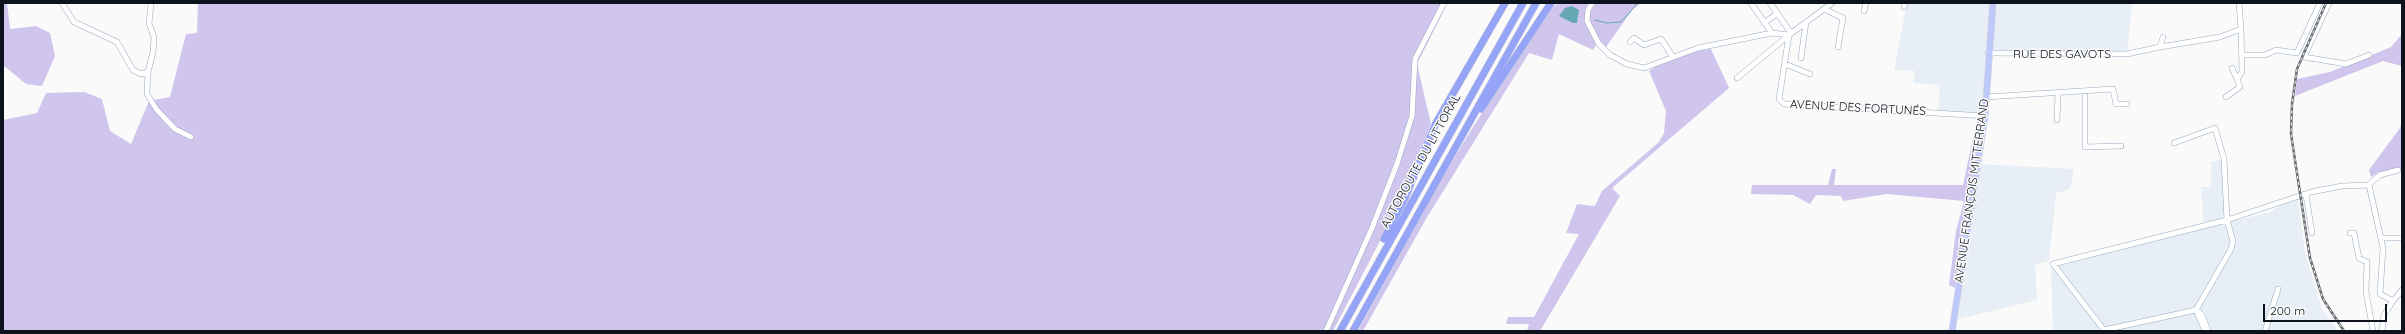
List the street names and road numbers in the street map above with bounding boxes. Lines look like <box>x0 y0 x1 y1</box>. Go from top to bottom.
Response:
street label: RUE DES GAVOTS <box>2013 47 2111 61</box>
street label: AUTOROUTE DU LITTORAL <box>1378 91 1464 231</box>
street label: AVENUE DES FORTUNÉS <box>1790 97 1926 119</box>
street label: AVENUE FRANÇOIS MITTERRAND <box>1952 98 1992 284</box>

